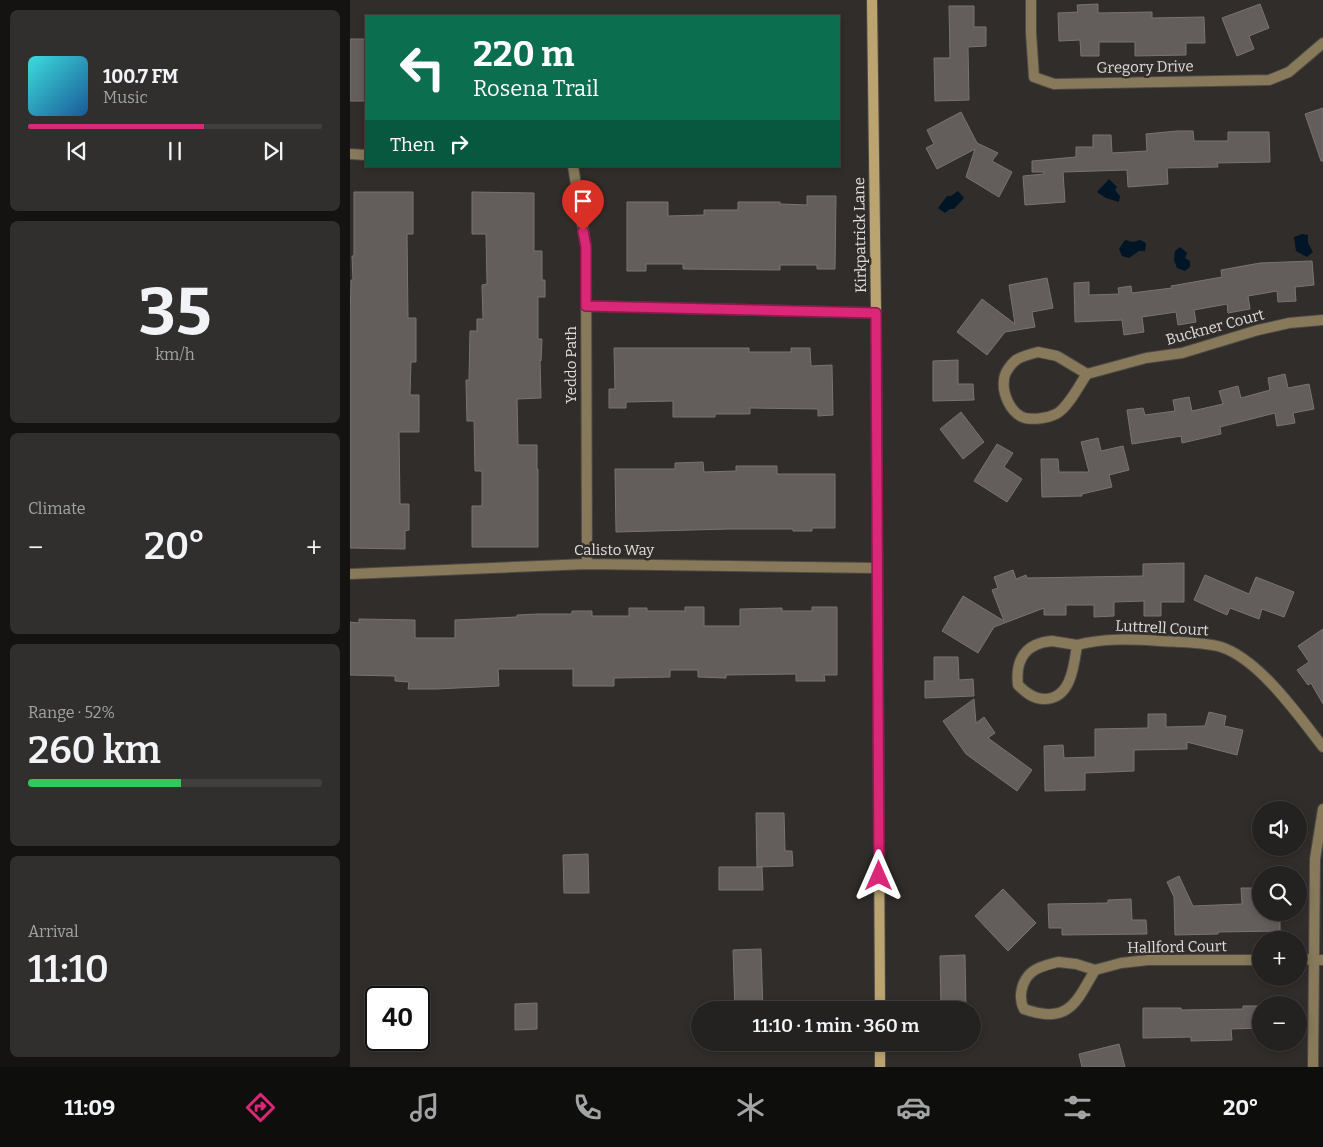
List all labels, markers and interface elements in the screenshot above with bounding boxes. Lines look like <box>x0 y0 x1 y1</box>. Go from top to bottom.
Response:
text: 220 m <box>473 33 574 75</box>
icon: left <box>390 35 455 100</box>
street label: Gregory Drive <box>1096 57 1194 77</box>
text: 100.7 FM <box>103 65 178 88</box>
text: Rosena Trail <box>473 75 599 102</box>
text: Music <box>103 88 148 107</box>
icon: right <box>445 130 473 158</box>
text: Then <box>390 133 435 156</box>
icon: previous <box>63 137 91 165</box>
icon: pause <box>161 137 189 165</box>
icon: next <box>259 137 287 165</box>
street label: Kirkpatrick Lane <box>850 177 870 293</box>
pin <box>562 180 604 231</box>
icon: arrive <box>569 187 597 215</box>
text: 35 <box>139 273 212 351</box>
street label: Buckner Court <box>1164 305 1267 349</box>
street label: Yeddo Path <box>562 326 580 404</box>
text: km/h <box>155 345 195 364</box>
text: Climate <box>28 499 86 518</box>
text: 20° <box>144 523 206 569</box>
text: − <box>28 531 43 564</box>
text: + <box>306 531 322 564</box>
street label: Calisto Way <box>574 541 654 559</box>
street label: Luttrell Court <box>1115 617 1210 639</box>
text: Range · 52% <box>28 703 115 722</box>
text: 260 km <box>28 727 161 773</box>
map controls <box>1252 801 1307 1051</box>
button: sound <box>1252 801 1307 856</box>
position arrow <box>852 849 904 901</box>
button: search <box>1252 866 1307 921</box>
text: Arrival <box>28 922 79 941</box>
button: + <box>1252 931 1307 986</box>
street label: Hallford Court <box>1127 937 1228 957</box>
text: 11:10 <box>28 946 109 992</box>
speed limit sign: 40 <box>365 986 430 1051</box>
button: − <box>1252 996 1307 1051</box>
text: 11:10 · 1 min · 360 m <box>753 1014 920 1037</box>
icon: directions <box>243 1090 278 1125</box>
icon: music <box>407 1090 442 1125</box>
icon: phone <box>570 1090 605 1125</box>
icon: climate <box>733 1090 768 1125</box>
icon: car <box>896 1090 931 1125</box>
icon: filters <box>1060 1090 1095 1125</box>
text: 11:09 <box>64 1094 115 1121</box>
text: 20° <box>1223 1094 1259 1121</box>

